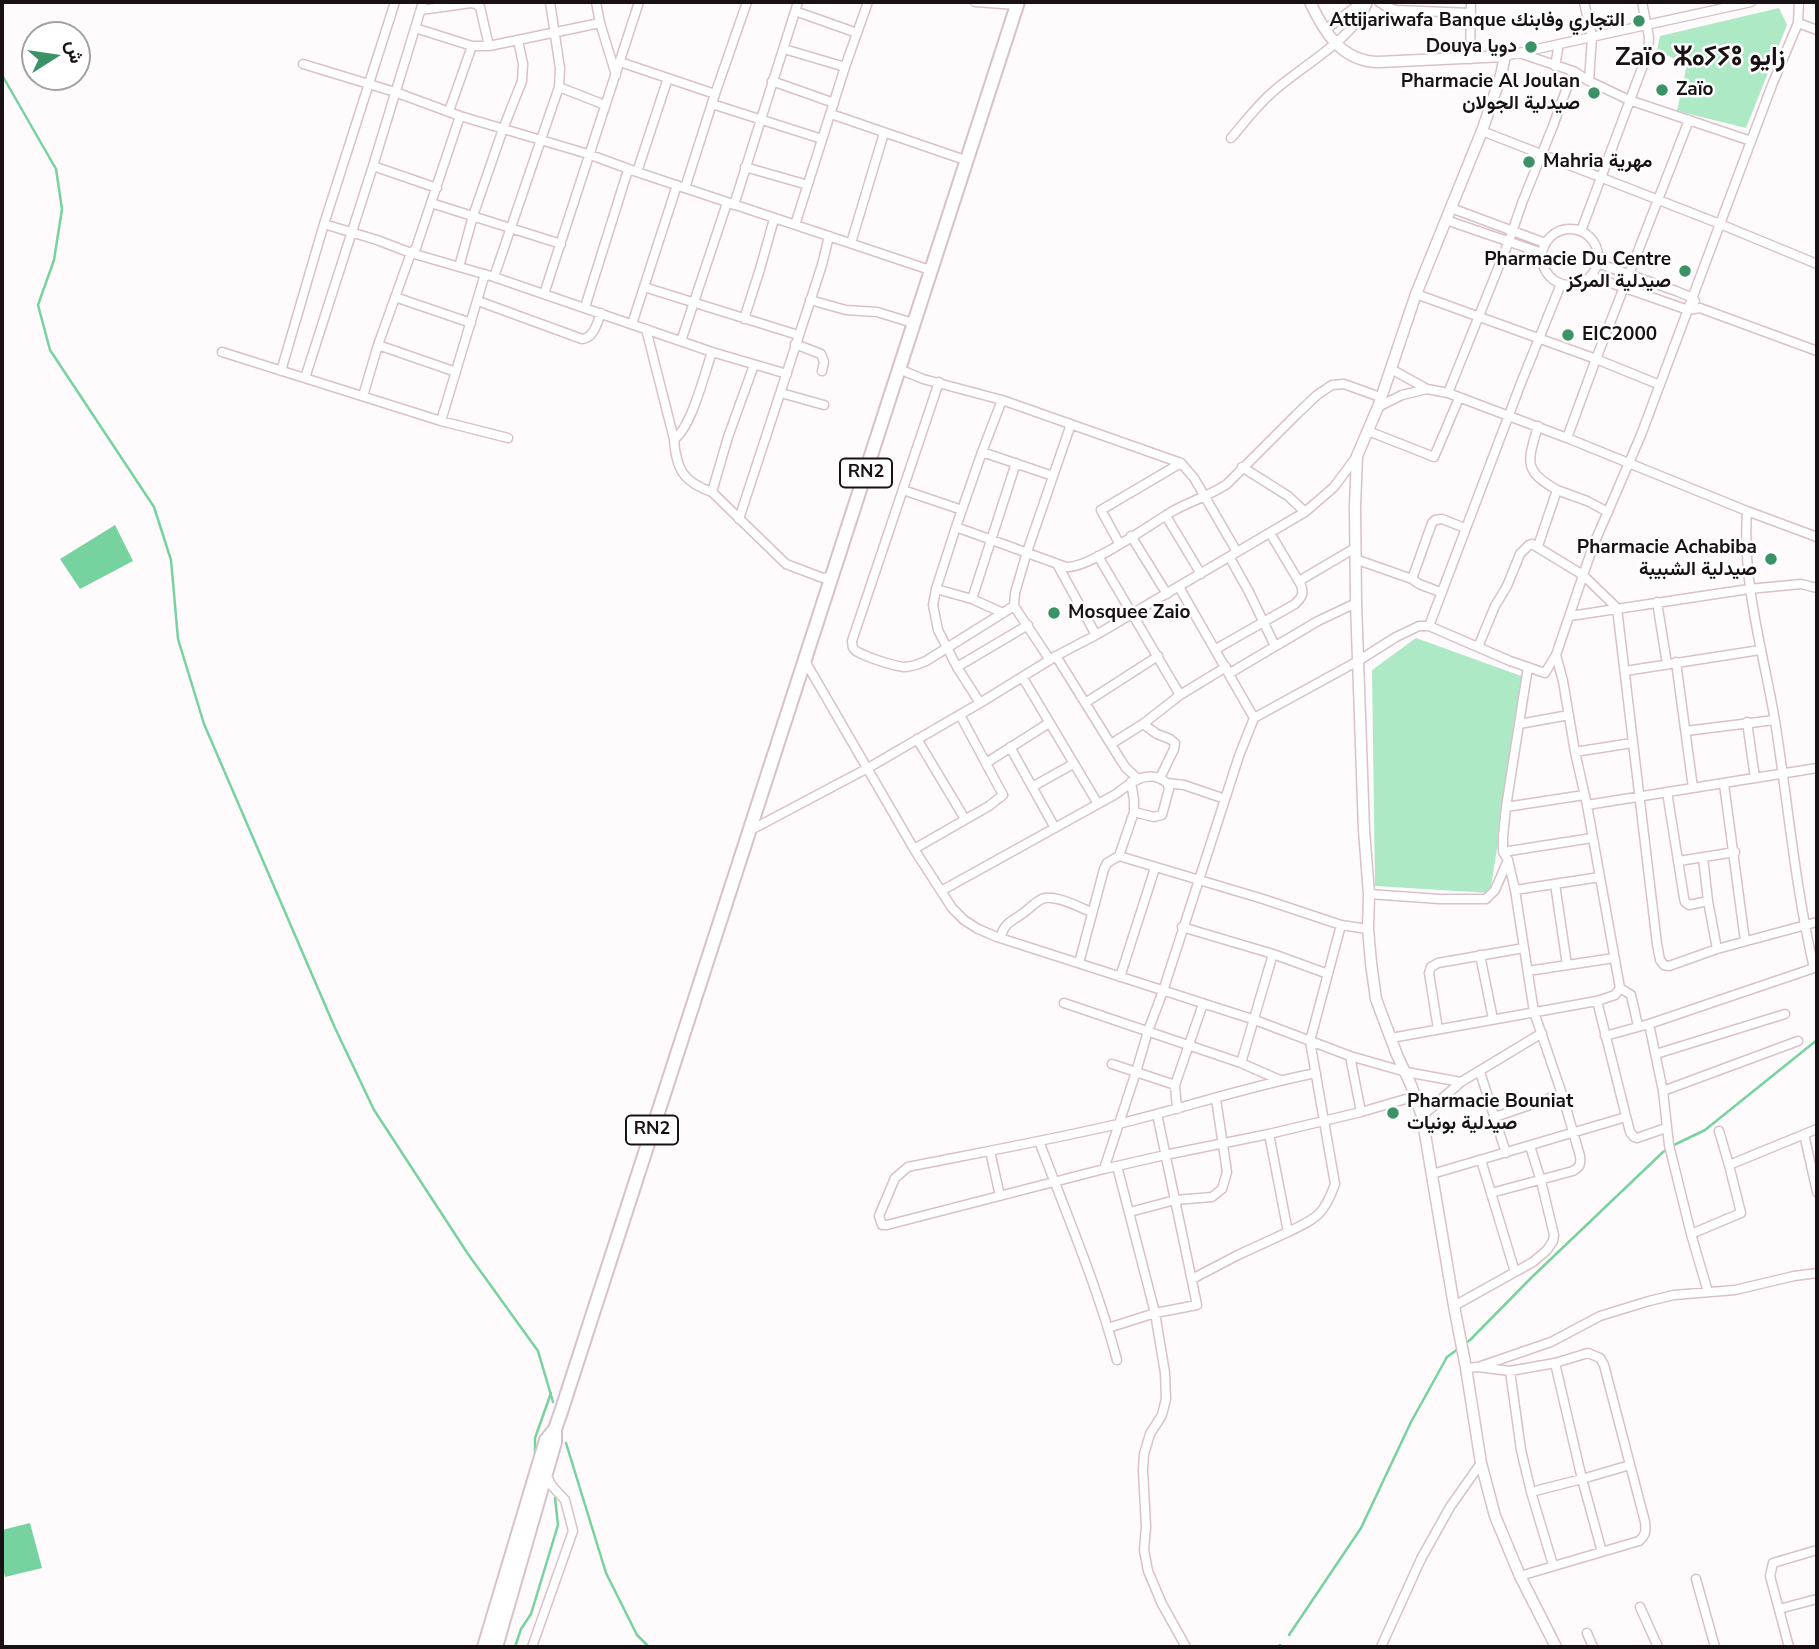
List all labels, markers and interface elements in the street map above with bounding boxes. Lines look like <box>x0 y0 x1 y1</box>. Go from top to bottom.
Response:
place label: Attijariwafa Banque التجاري وفابنك <box>1330 10 1625 32</box>
marker: Attijariwafa Banque التجاري وفابنك <box>1631 13 1647 29</box>
north arrow <box>21 21 91 91</box>
place label: Douya دويا <box>1426 36 1517 58</box>
text: ش <box>59 38 90 66</box>
marker: Douya دويا <box>1523 39 1539 55</box>
district label: Zaïo ⵣⴰⵢⵢⵓ زايو <box>1615 43 1785 75</box>
place label: Pharmacie Al Joulan صيدلية الجولان <box>1401 71 1580 115</box>
place label: Zaïo <box>1676 79 1713 101</box>
marker: Zaïo <box>1654 82 1670 98</box>
marker: Pharmacie Al Joulan صيدلية الجولان <box>1586 85 1602 101</box>
place label: Mahria مهرية <box>1543 151 1652 173</box>
marker: Mahria مهرية <box>1521 154 1537 170</box>
place label: Pharmacie Du Centre صيدلية المركز <box>1484 249 1671 293</box>
marker: Pharmacie Du Centre صيدلية المركز <box>1677 263 1693 279</box>
place label: EIC2000 <box>1582 324 1657 346</box>
marker: EIC2000 <box>1560 327 1576 343</box>
road number: RN2 <box>840 458 892 488</box>
place label: Pharmacie Achabiba صيدلية الشبيبة <box>1577 537 1757 581</box>
marker: Pharmacie Achabiba صيدلية الشبيبة <box>1763 551 1779 567</box>
place label: Mosquee Zaio <box>1068 602 1190 624</box>
marker: Mosquee Zaio <box>1046 605 1062 621</box>
place label: Pharmacie Bouniat صيدلية بونيات <box>1407 1091 1573 1135</box>
marker: Pharmacie Bouniat صيدلية بونيات <box>1385 1105 1401 1121</box>
road number: RN2 <box>626 1115 678 1144</box>

